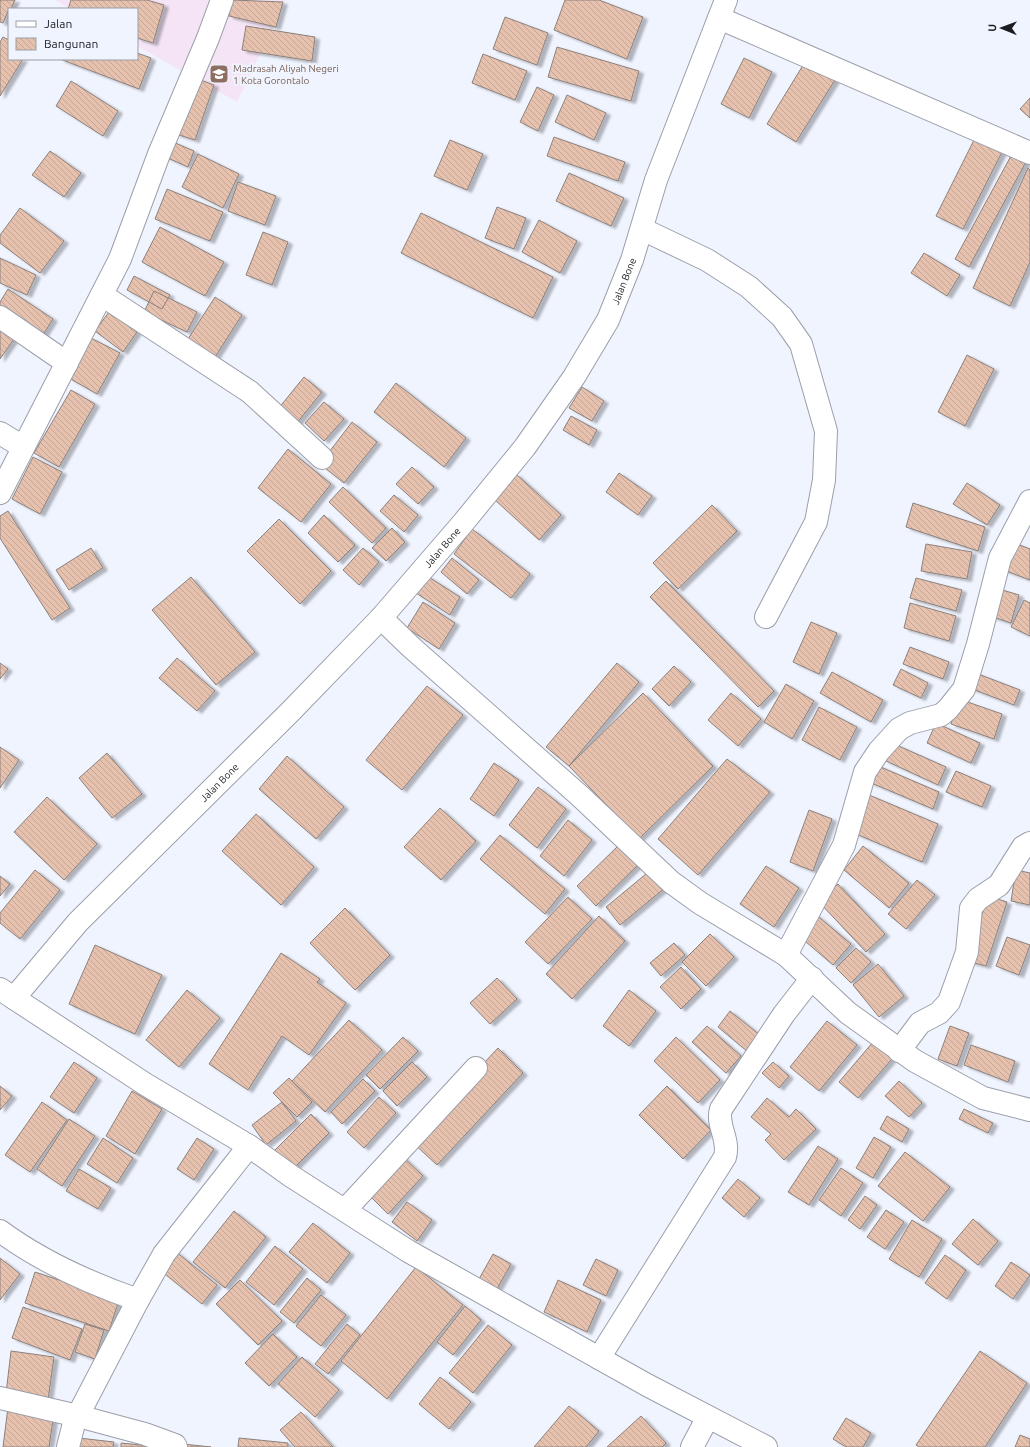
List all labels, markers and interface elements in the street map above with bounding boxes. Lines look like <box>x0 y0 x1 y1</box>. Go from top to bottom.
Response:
legend <box>8 8 138 60</box>
north arrow <box>982 8 1022 48</box>
text: Jalan <box>44 17 72 30</box>
text: U <box>986 24 998 32</box>
text: Bangunan <box>44 37 98 50</box>
school or university icon: Madrasah Aliyah Negeri 1 Kota Gorontalo <box>208 63 230 85</box>
place label: Madrasah Aliyah Negeri 1 Kota Gorontalo <box>233 63 339 86</box>
street label: Jalan Bone <box>609 256 638 306</box>
street label: Jalan Bone <box>422 525 462 570</box>
street label: Jalan Bone <box>198 761 241 803</box>

